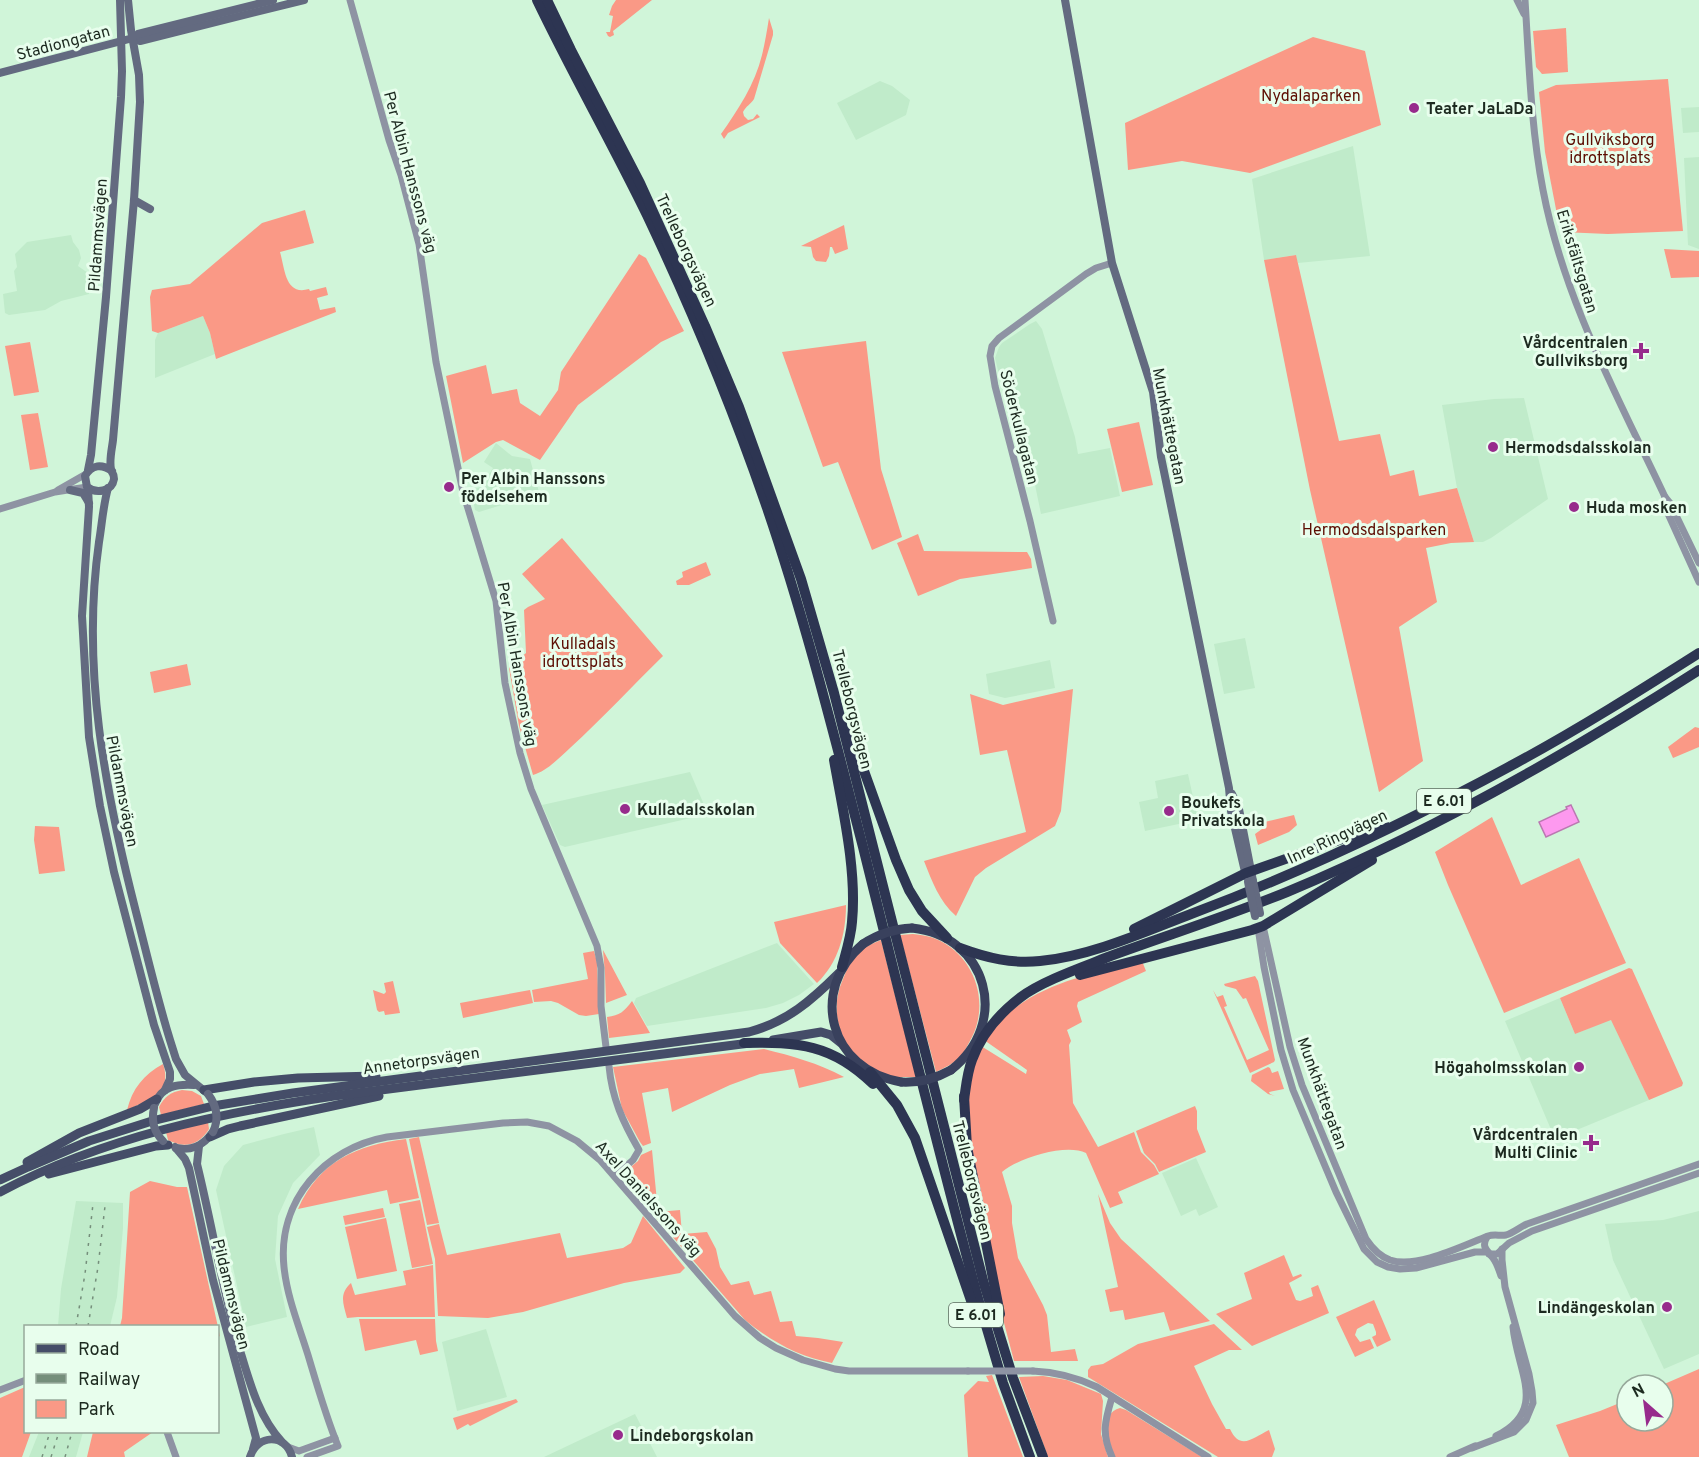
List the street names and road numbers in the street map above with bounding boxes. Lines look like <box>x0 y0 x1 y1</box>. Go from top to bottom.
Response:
street label: Stadiongatan <box>15 22 112 66</box>
street label: Per Albin Hanssons väg <box>378 89 440 256</box>
street label: Pildammsvägen <box>85 178 113 292</box>
street label: Trelleborgsvägen <box>650 191 720 311</box>
street label: Eriksfältsgatan <box>1551 207 1601 316</box>
street label: Munkhättegatan <box>1147 366 1189 486</box>
street label: Söderkullagatan <box>994 368 1042 487</box>
street label: Per Albin Hanssons väg <box>492 581 540 748</box>
street label: Trelleborgsvägen <box>827 648 876 771</box>
street label: Pildammsvägen <box>100 734 142 849</box>
road number: E 6.01 <box>1417 789 1471 813</box>
street label: Inre Ringvägen <box>1285 806 1391 870</box>
street label: Munkhättegatan <box>1291 1035 1351 1153</box>
street label: Annetorpsvägen <box>362 1044 481 1080</box>
street label: Trelleborgsvägen <box>947 1119 996 1242</box>
street label: Axel Danielssons väg <box>590 1137 705 1262</box>
street label: Pildammsvägen <box>207 1237 253 1352</box>
road number: E 6.01 <box>949 1303 1003 1327</box>

